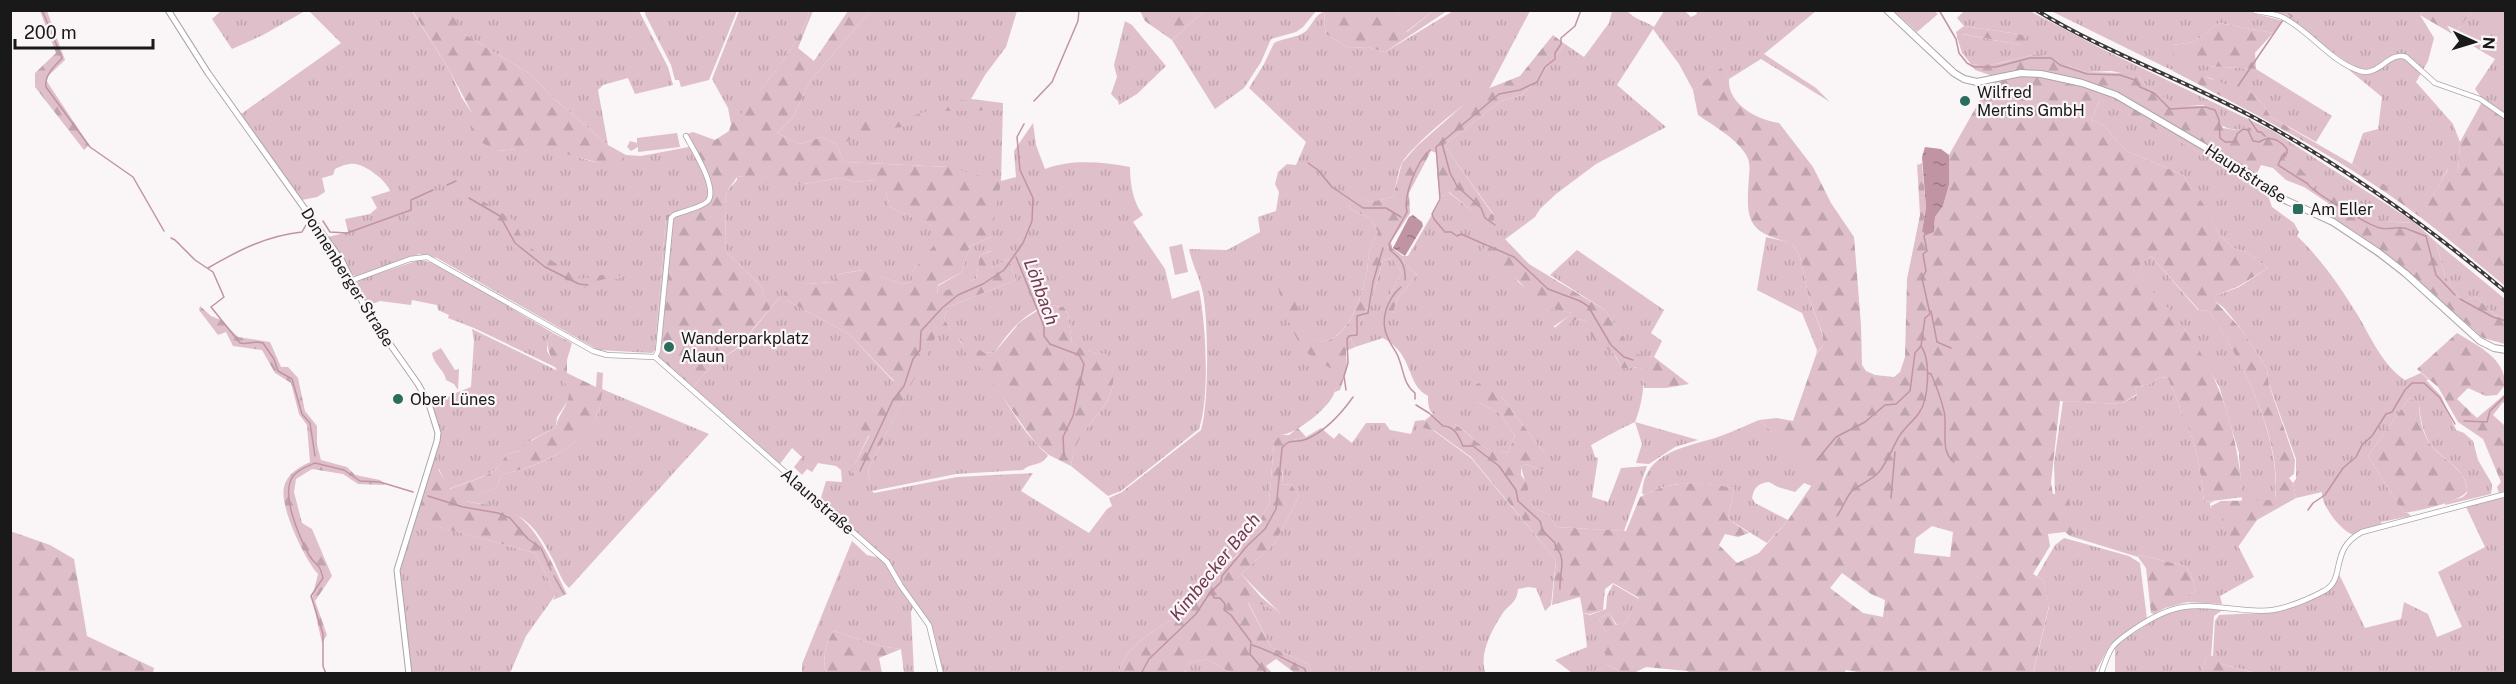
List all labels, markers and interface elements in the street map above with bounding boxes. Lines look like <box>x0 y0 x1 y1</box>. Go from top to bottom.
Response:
scale bar <box>15 12 153 50</box>
north arrow <box>2444 12 2504 72</box>
text: 200 m <box>24 22 77 43</box>
text: N <box>2479 36 2498 50</box>
place label: Wilfred Mertins GmbH <box>1977 83 2085 120</box>
marker: Wilfred Mertins GmbH <box>1958 94 1972 108</box>
street label: Hauptstraße <box>2201 140 2290 207</box>
place label: Am Eller <box>2310 200 2373 219</box>
marker: Am Eller <box>2291 202 2305 216</box>
street label: Donnenberger Straße <box>297 204 398 350</box>
water label: Löhbach <box>1020 256 1063 328</box>
place label: Wanderparkplatz Alaun <box>681 329 809 366</box>
marker: Wanderparkplatz Alaun <box>662 340 676 354</box>
place label: Ober Lünes <box>410 390 495 409</box>
marker: Ober Lünes <box>391 392 405 406</box>
street label: Alaunstraße <box>777 464 858 538</box>
water label: Kimbecker Bach <box>1165 509 1264 624</box>

